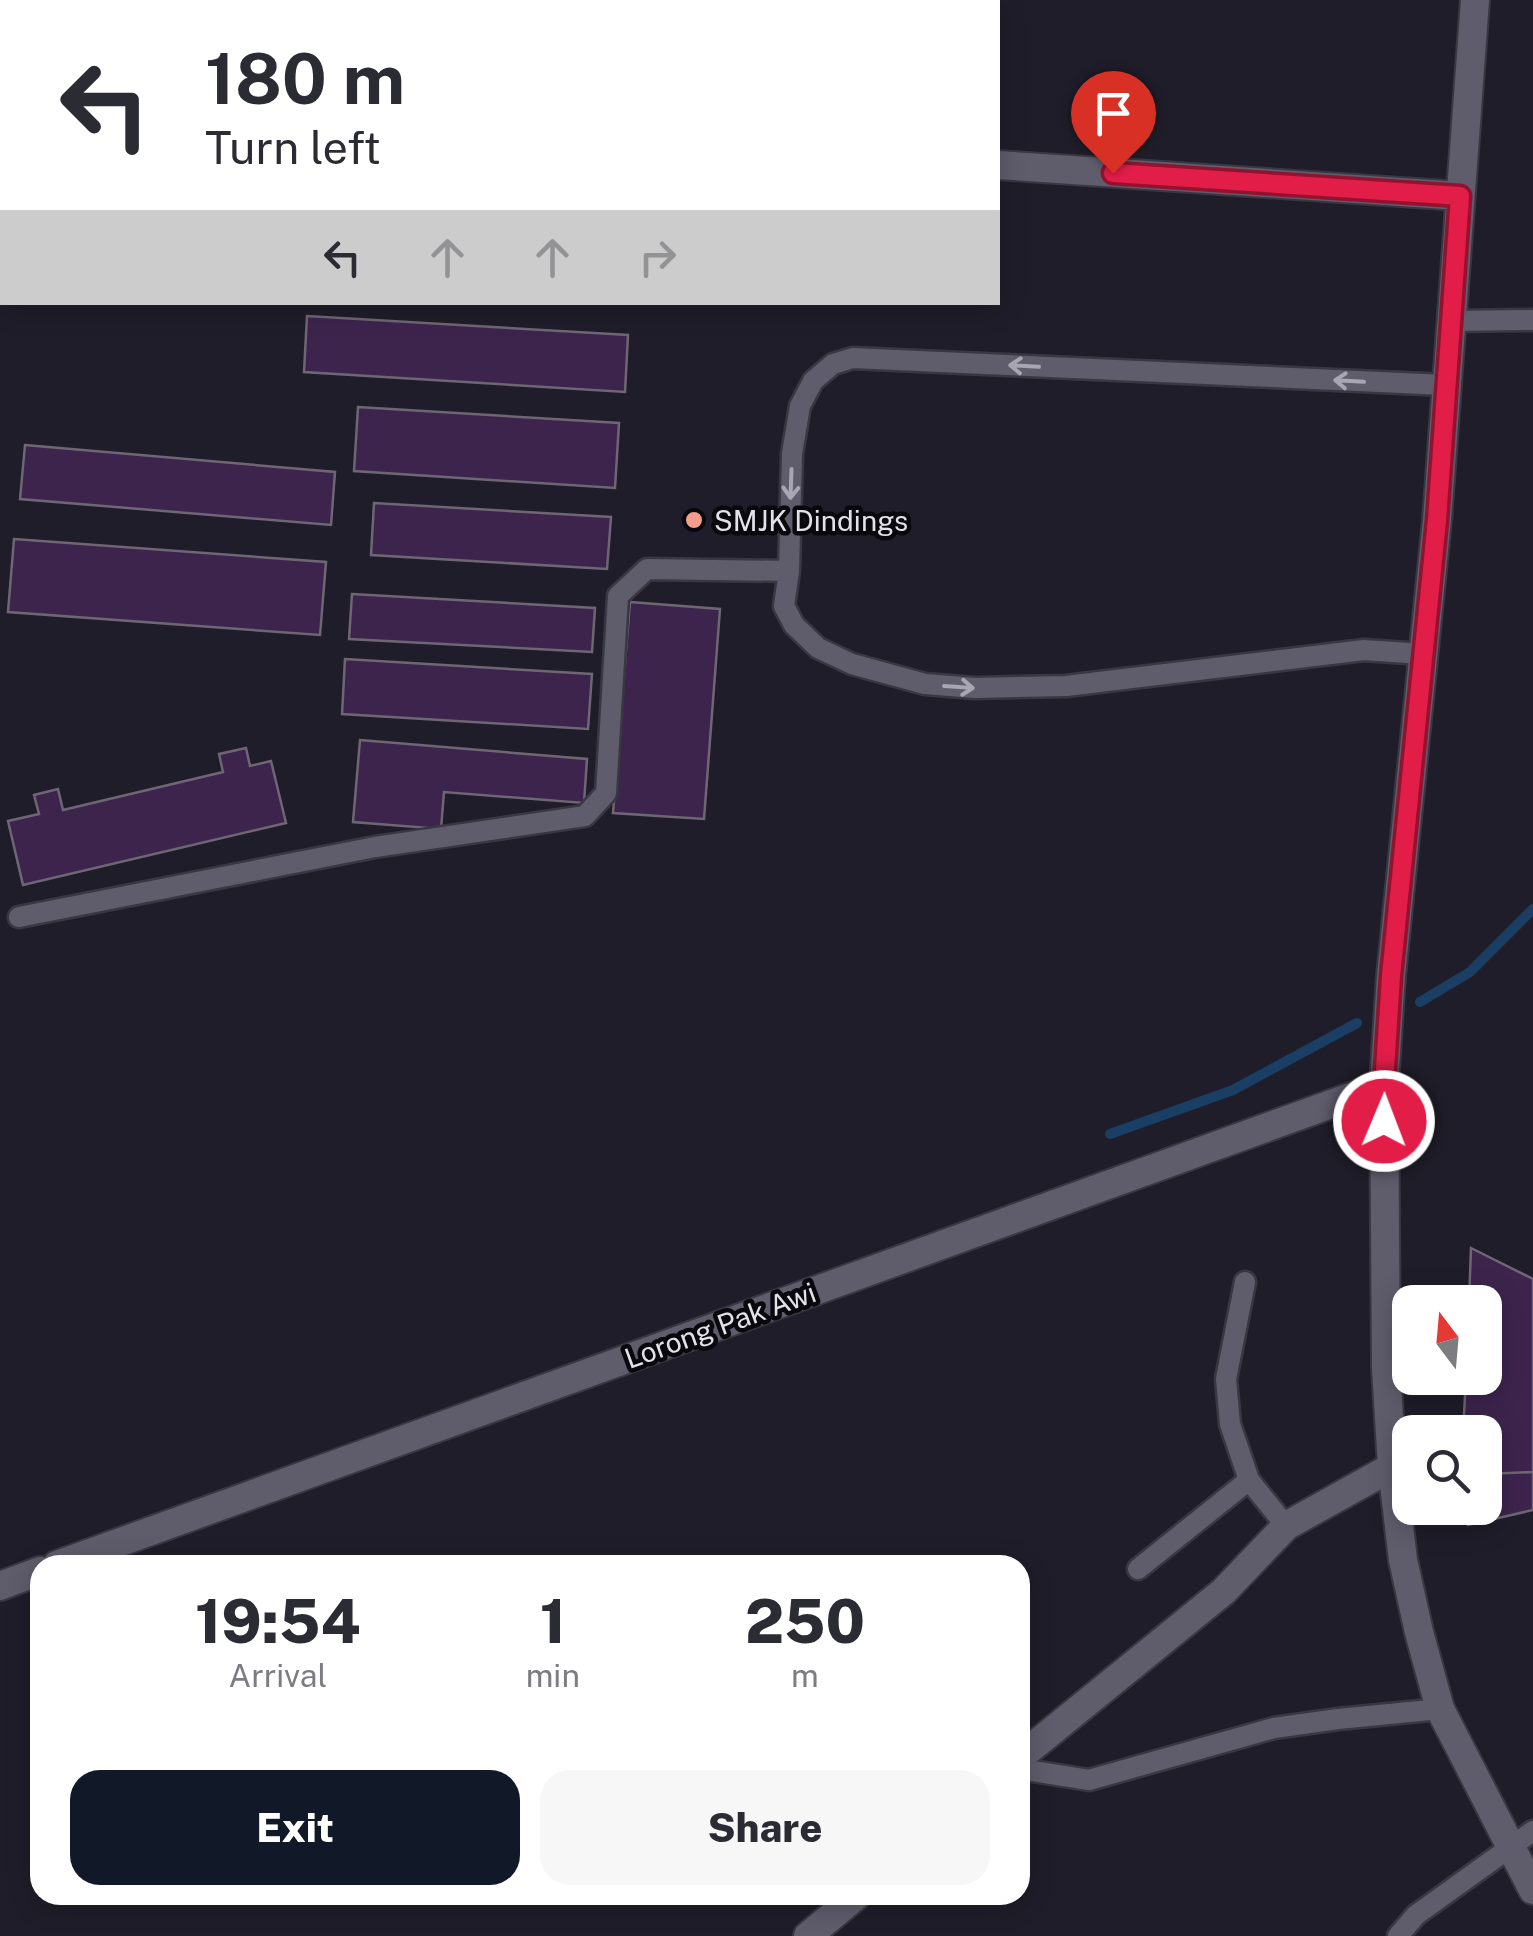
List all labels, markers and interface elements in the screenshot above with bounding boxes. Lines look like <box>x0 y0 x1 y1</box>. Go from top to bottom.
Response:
text: 180 m <box>205 37 405 120</box>
icon: left <box>40 40 170 170</box>
pin <box>1071 71 1156 174</box>
icon: arrive <box>1086 86 1141 141</box>
text: Turn left <box>205 121 381 174</box>
icon: left <box>315 230 370 285</box>
icon: ahead <box>420 230 475 285</box>
icon: ahead <box>525 230 580 285</box>
icon: right <box>630 230 685 285</box>
one-way arrow <box>1009 356 1041 375</box>
one-way arrow <box>1334 371 1366 390</box>
one-way arrow <box>782 467 801 499</box>
place label: SMJK Dindings <box>714 504 908 537</box>
marker: SMJK Dindings <box>683 509 705 531</box>
one-way arrow <box>942 678 975 697</box>
position arrow <box>1332 1069 1436 1173</box>
street label: Lorong Pak Awi <box>620 1275 820 1375</box>
north arrow <box>1392 1285 1502 1395</box>
map controls <box>1392 1285 1502 1525</box>
button: search <box>1392 1415 1502 1525</box>
text: 19:54 <box>195 1586 361 1657</box>
text: 1 <box>540 1586 566 1657</box>
text: 250 <box>745 1586 865 1657</box>
text: Arrival <box>228 1657 327 1694</box>
text: min <box>526 1657 580 1694</box>
text: m <box>791 1657 819 1694</box>
button: Exit <box>70 1770 520 1885</box>
button: Share <box>540 1770 990 1885</box>

